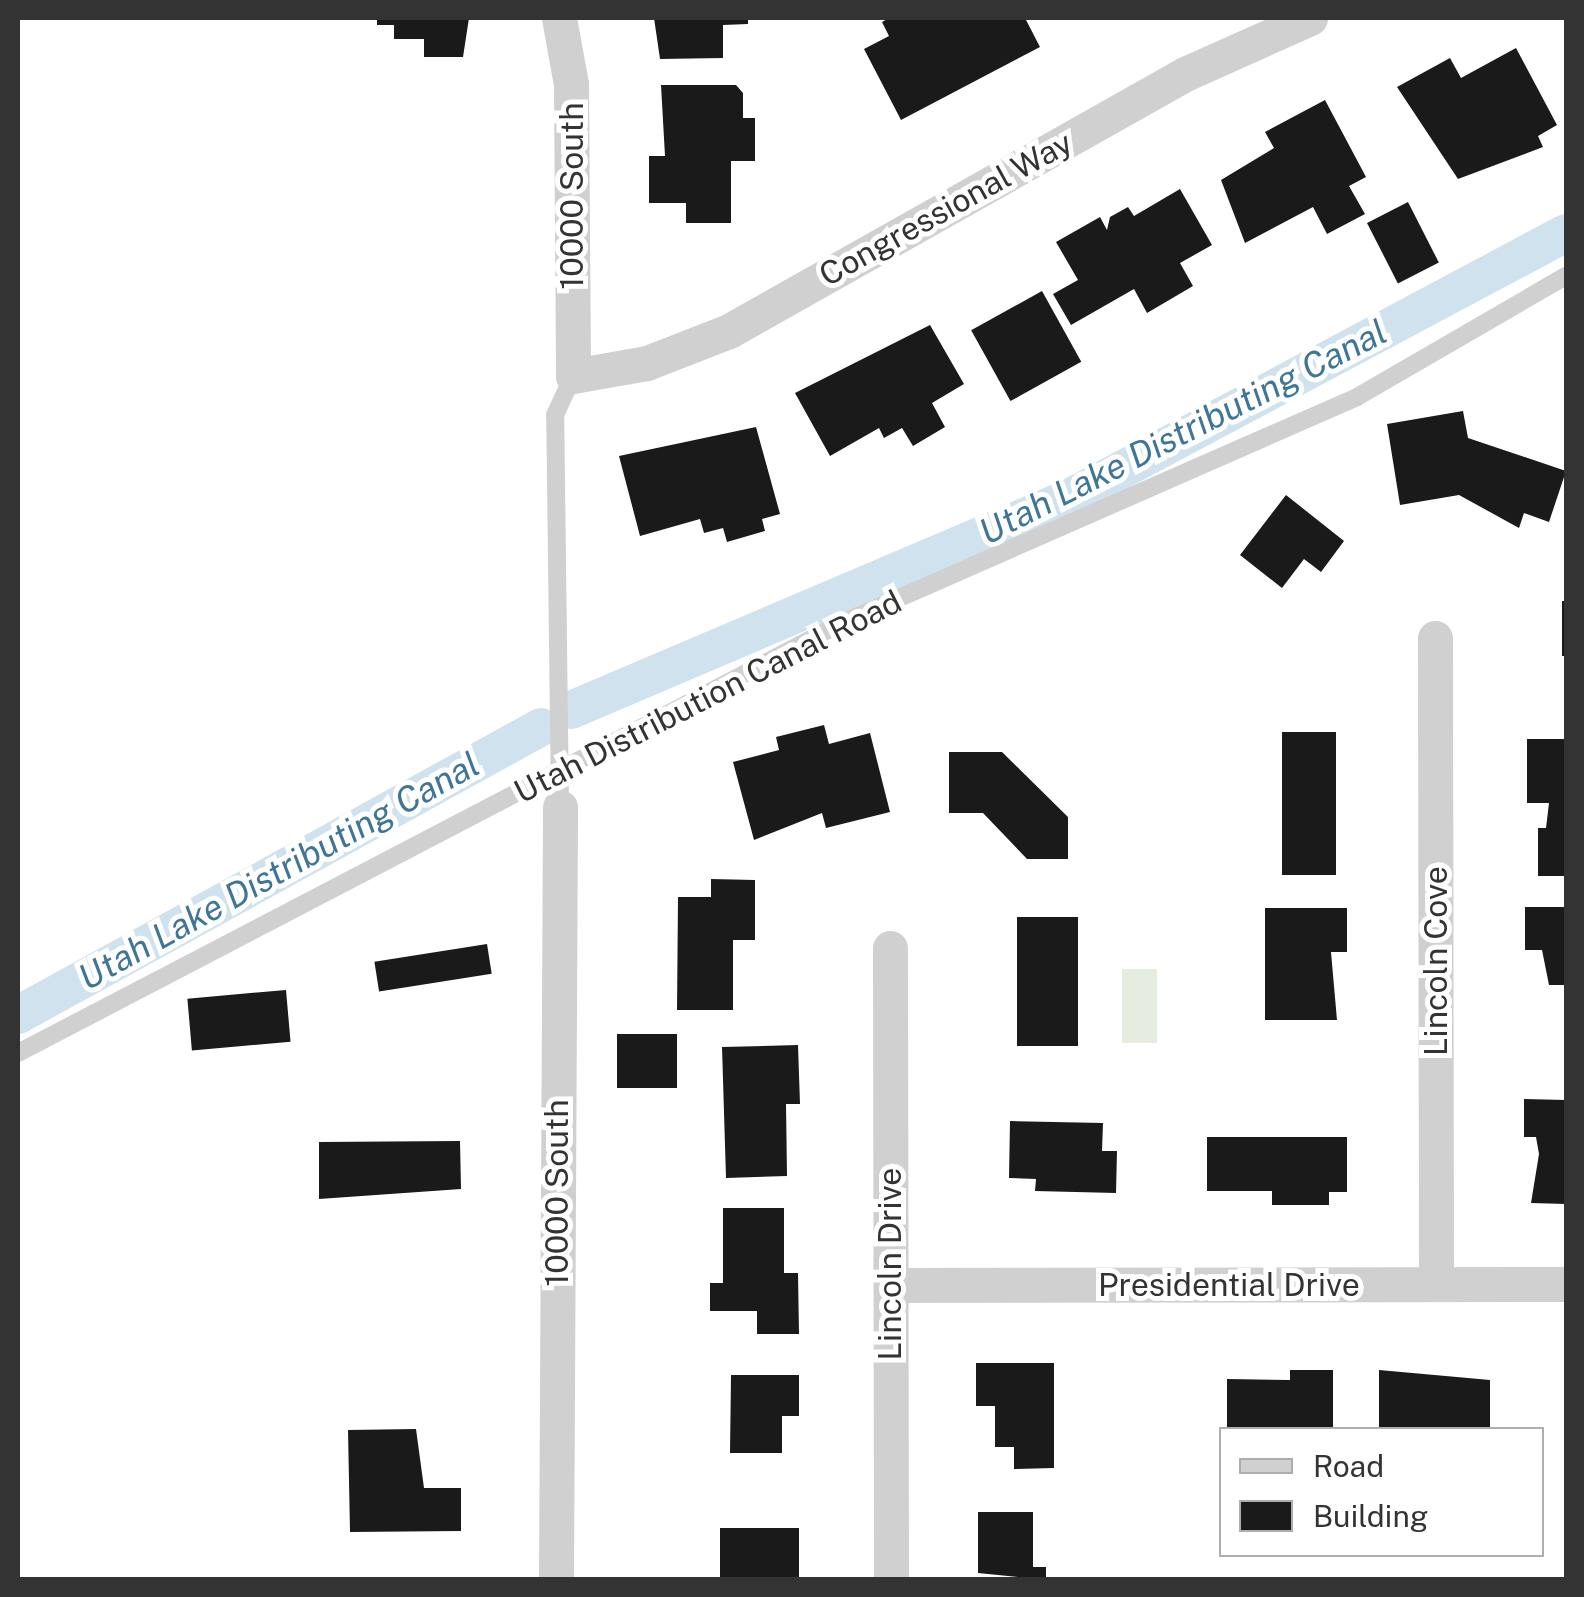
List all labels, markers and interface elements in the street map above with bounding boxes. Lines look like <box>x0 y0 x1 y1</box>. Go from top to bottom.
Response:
street label: 10000 South <box>553 102 591 290</box>
street label: Congressional Way <box>812 123 1080 295</box>
water label: Utah Lake Distributing Canal <box>972 311 1394 553</box>
street label: Utah Distribution Canal Road <box>508 582 908 812</box>
water label: Utah Lake Distributing Canal <box>71 743 487 999</box>
street label: Lincoln Cove <box>1417 866 1455 1056</box>
street label: 10000 South <box>538 1099 576 1287</box>
street label: Lincoln Drive <box>871 1168 909 1360</box>
street label: Presidential Drive <box>1098 1266 1360 1304</box>
legend <box>1219 1427 1544 1557</box>
text: Road <box>1313 1448 1384 1484</box>
text: Building <box>1313 1498 1428 1534</box>

